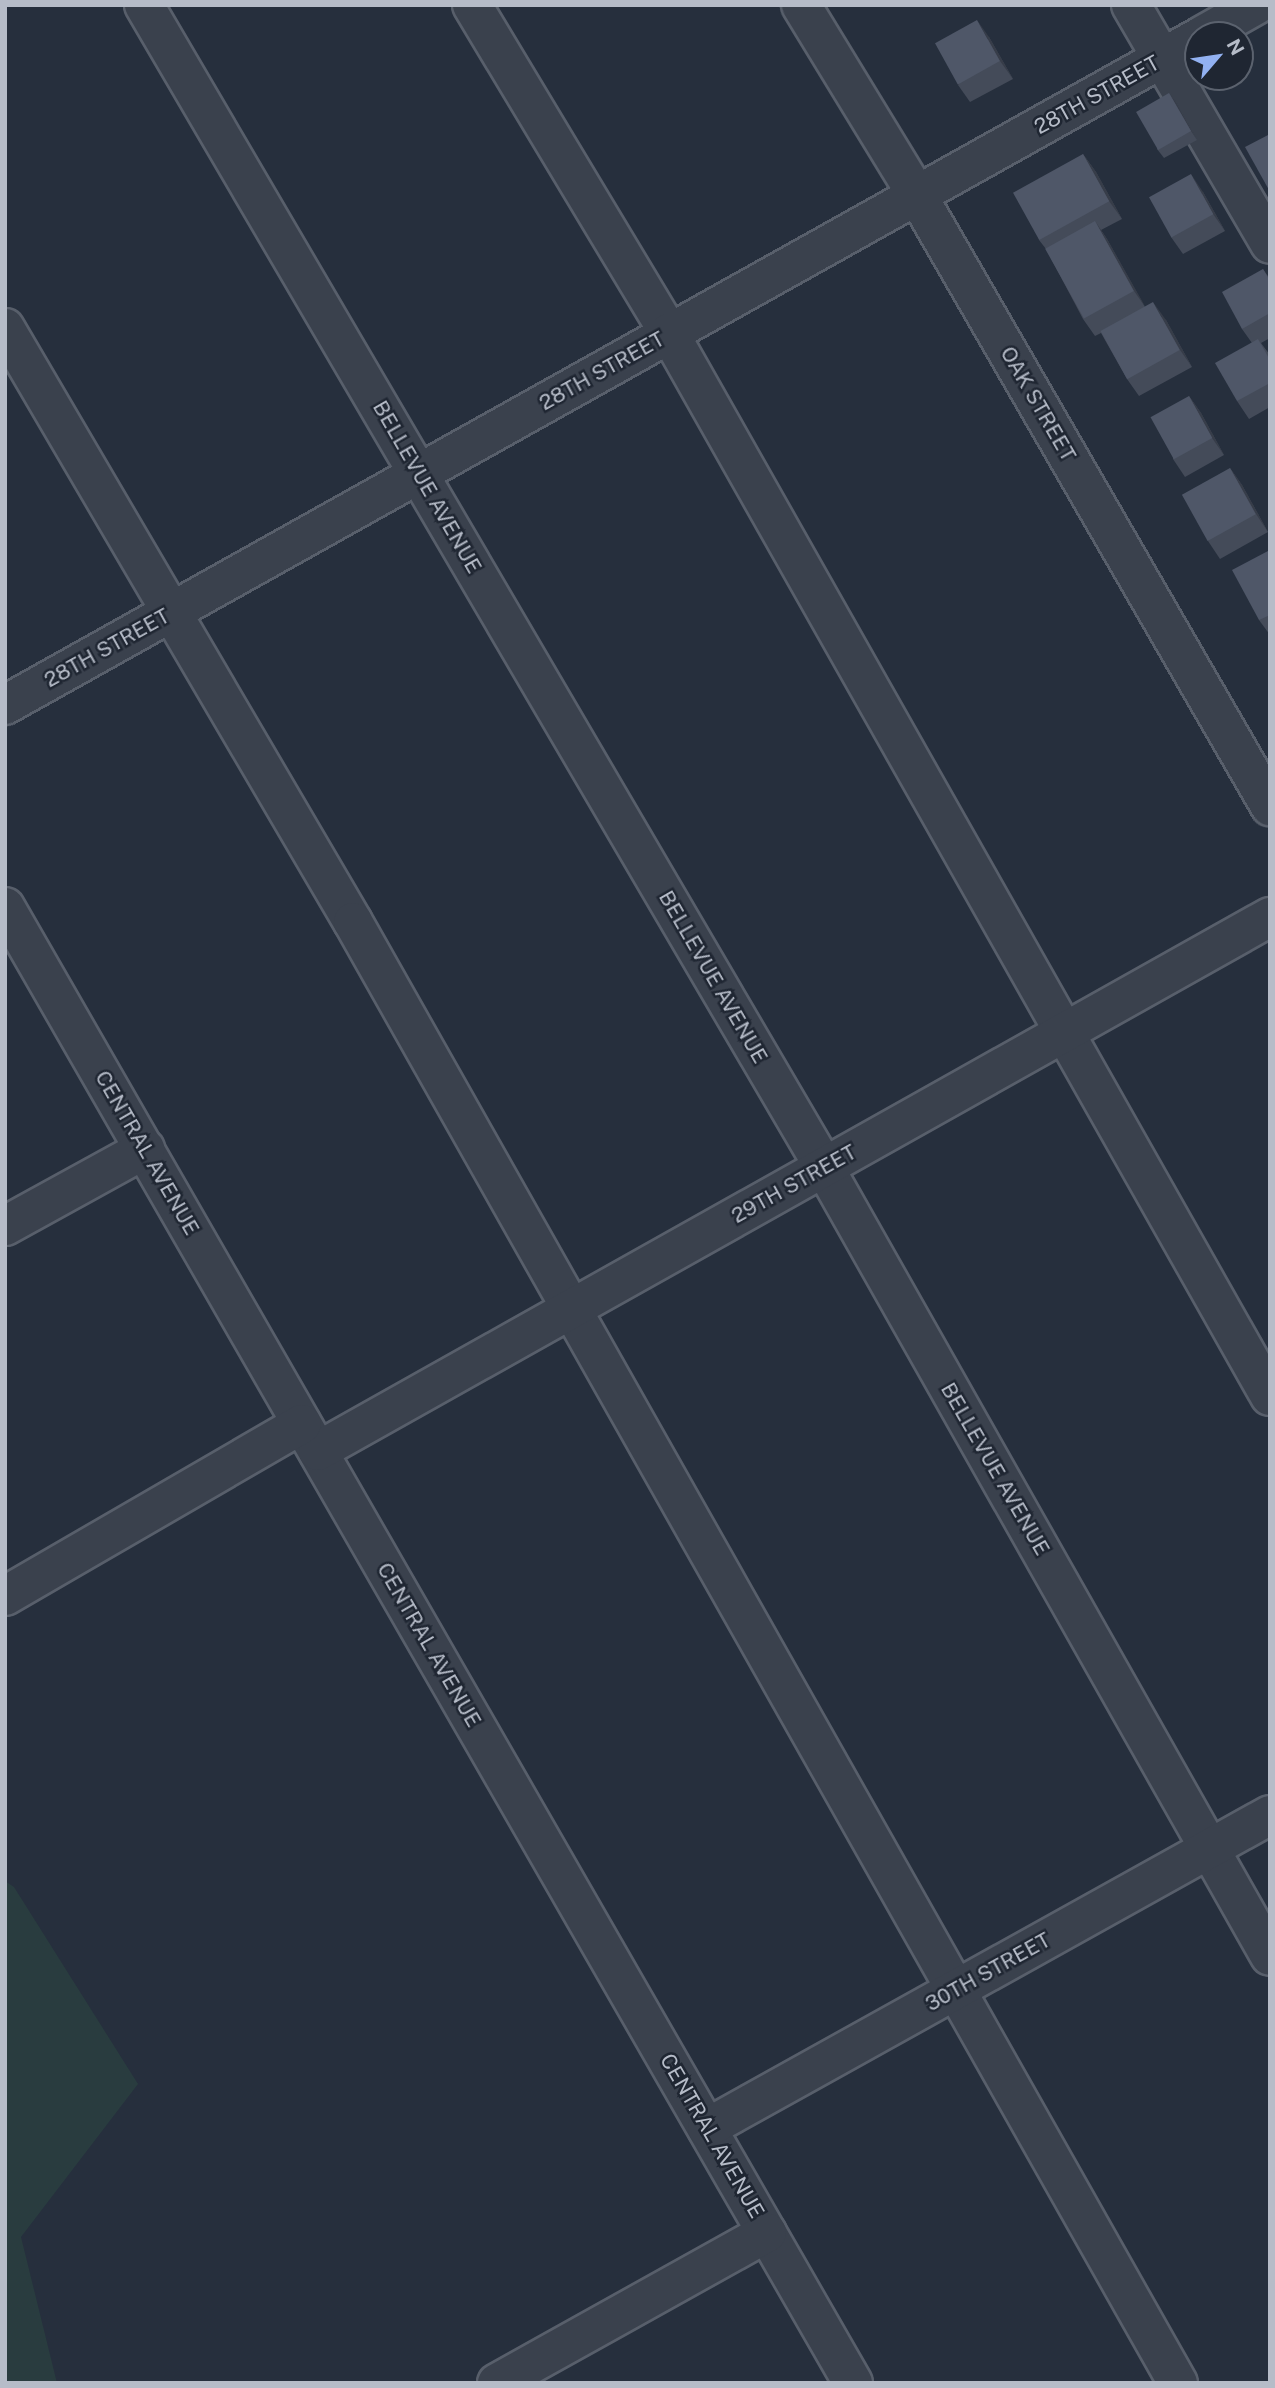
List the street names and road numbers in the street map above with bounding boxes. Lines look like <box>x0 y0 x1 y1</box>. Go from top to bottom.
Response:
street label: 28TH STREET <box>1030 50 1164 140</box>
street label: 28TH STREET <box>535 326 669 416</box>
street label: OAK STREET <box>995 342 1081 466</box>
street label: BELLEVUE AVENUE <box>367 396 487 578</box>
street label: 28TH STREET <box>40 603 174 693</box>
street label: BELLEVUE AVENUE <box>653 886 773 1068</box>
street label: CENTRAL AVENUE <box>90 1066 204 1240</box>
street label: 29TH STREET <box>727 1139 861 1229</box>
street label: BELLEVUE AVENUE <box>935 1378 1055 1560</box>
street label: CENTRAL AVENUE <box>372 1558 486 1732</box>
street label: 30TH STREET <box>921 1927 1055 2017</box>
street label: CENTRAL AVENUE <box>655 2049 769 2223</box>

